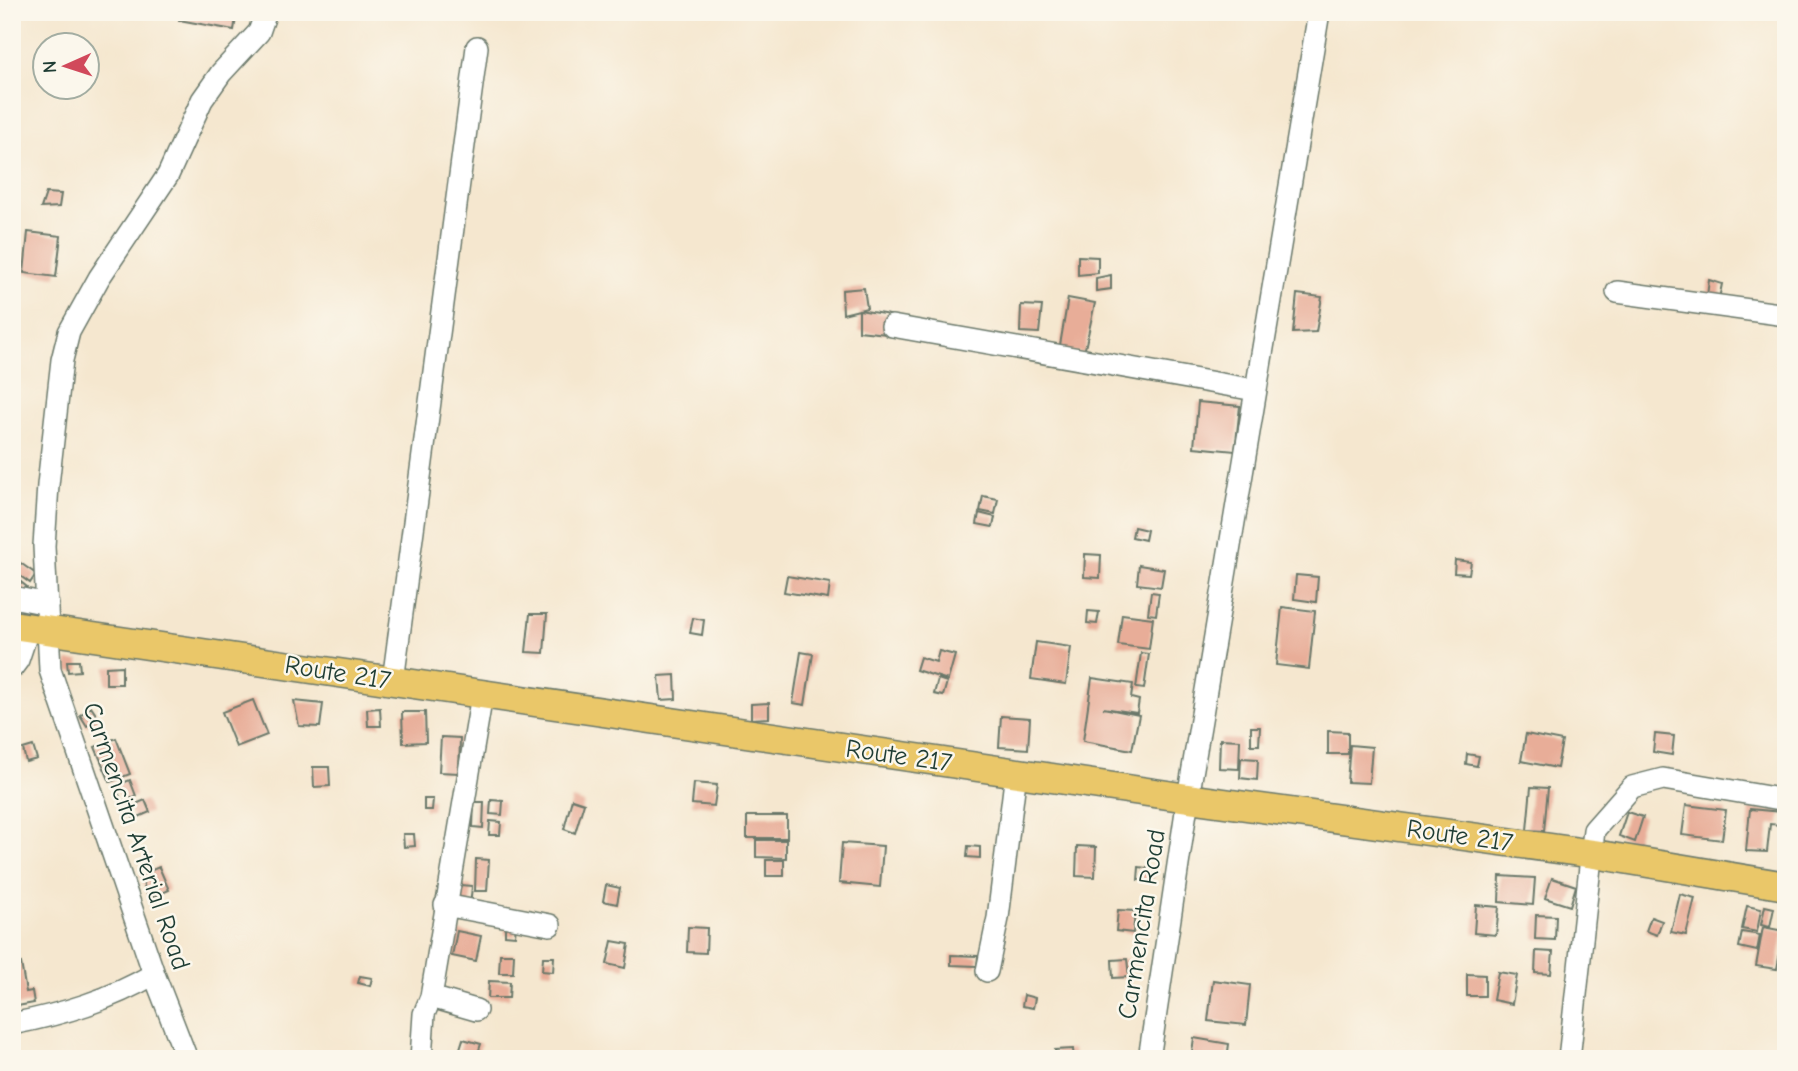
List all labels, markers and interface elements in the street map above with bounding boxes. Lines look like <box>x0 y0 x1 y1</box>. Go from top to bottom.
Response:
north arrow <box>32 32 102 102</box>
text: N <box>39 60 61 74</box>
street label: Route 217 <box>283 650 393 696</box>
street label: Carmencita Arterial Road <box>76 699 196 974</box>
street label: Route 217 <box>844 734 954 778</box>
street label: Route 217 <box>1405 814 1515 858</box>
street label: Carmencita Road <box>1112 827 1172 1021</box>

